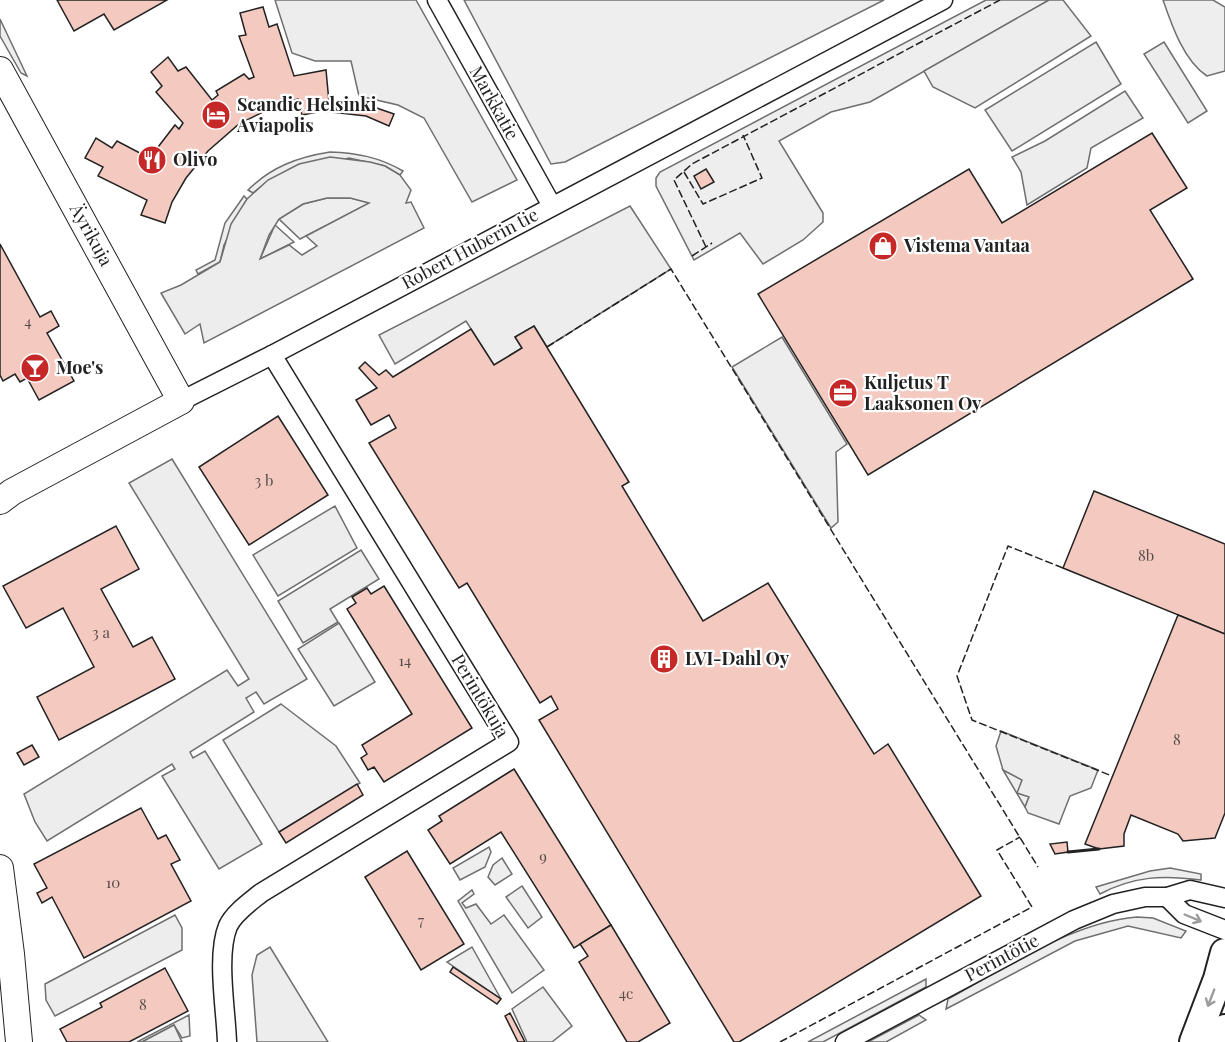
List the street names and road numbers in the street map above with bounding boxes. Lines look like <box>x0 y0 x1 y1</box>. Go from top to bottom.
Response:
street label: Markkatie <box>465 61 525 144</box>
street label: Äyrikuja <box>64 198 119 270</box>
street label: Robert Huberin tie <box>397 202 542 294</box>
street label: Perintökuja <box>446 649 515 742</box>
street label: Perintötie <box>960 928 1043 987</box>

